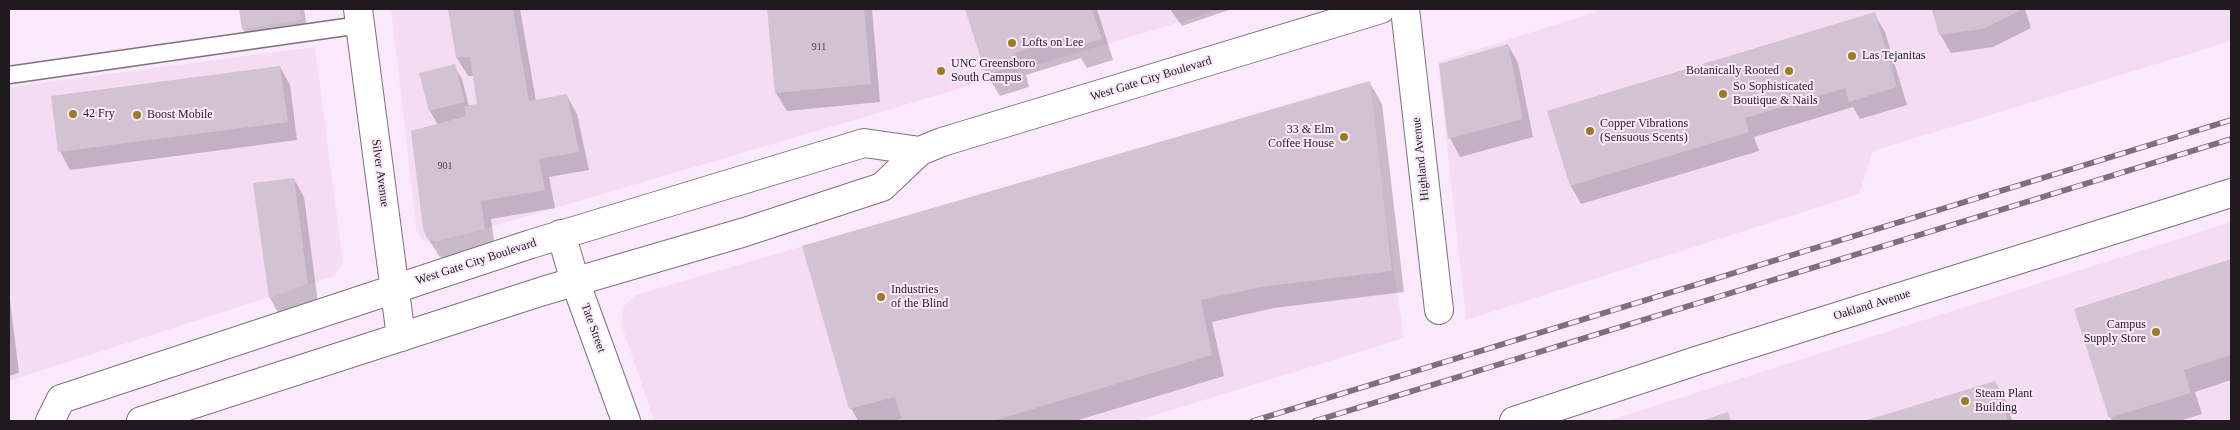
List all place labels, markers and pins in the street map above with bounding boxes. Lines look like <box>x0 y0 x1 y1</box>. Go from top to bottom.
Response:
place label: Lofts on Lee <box>1022 36 1083 50</box>
marker: Lofts on Lee <box>1006 37 1018 49</box>
place label: Las Tejanitas <box>1862 49 1925 63</box>
marker: Las Tejanitas <box>1846 50 1858 62</box>
place label: UNC Greensboro South Campus <box>951 57 1035 85</box>
place label: Botanically Rooted <box>1686 64 1779 78</box>
marker: UNC Greensboro South Campus <box>935 65 947 77</box>
marker: Botanically Rooted <box>1783 65 1795 77</box>
place label: So Sophisticated Boutique & Nails <box>1733 80 1818 108</box>
marker: So Sophisticated Boutique & Nails <box>1717 88 1729 100</box>
place label: 42 Fry <box>83 107 115 121</box>
marker: 42 Fry <box>67 108 79 120</box>
place label: Boost Mobile <box>147 108 213 122</box>
marker: Boost Mobile <box>131 109 143 121</box>
place label: Copper Vibrations (Sensuous Scents) <box>1600 117 1688 145</box>
place label: 33 & Elm Coffee House <box>1268 123 1334 151</box>
marker: Copper Vibrations (Sensuous Scents) <box>1584 125 1596 137</box>
marker: 33 & Elm Coffee House <box>1338 131 1350 143</box>
place label: Industries of the Blind <box>891 283 948 311</box>
marker: Industries of the Blind <box>875 291 887 303</box>
place label: Campus Supply Store <box>2084 318 2146 346</box>
marker: Campus Supply Store <box>2150 326 2162 338</box>
place label: Steam Plant Building <box>1975 387 2033 415</box>
marker: Steam Plant Building <box>1959 395 1971 407</box>

